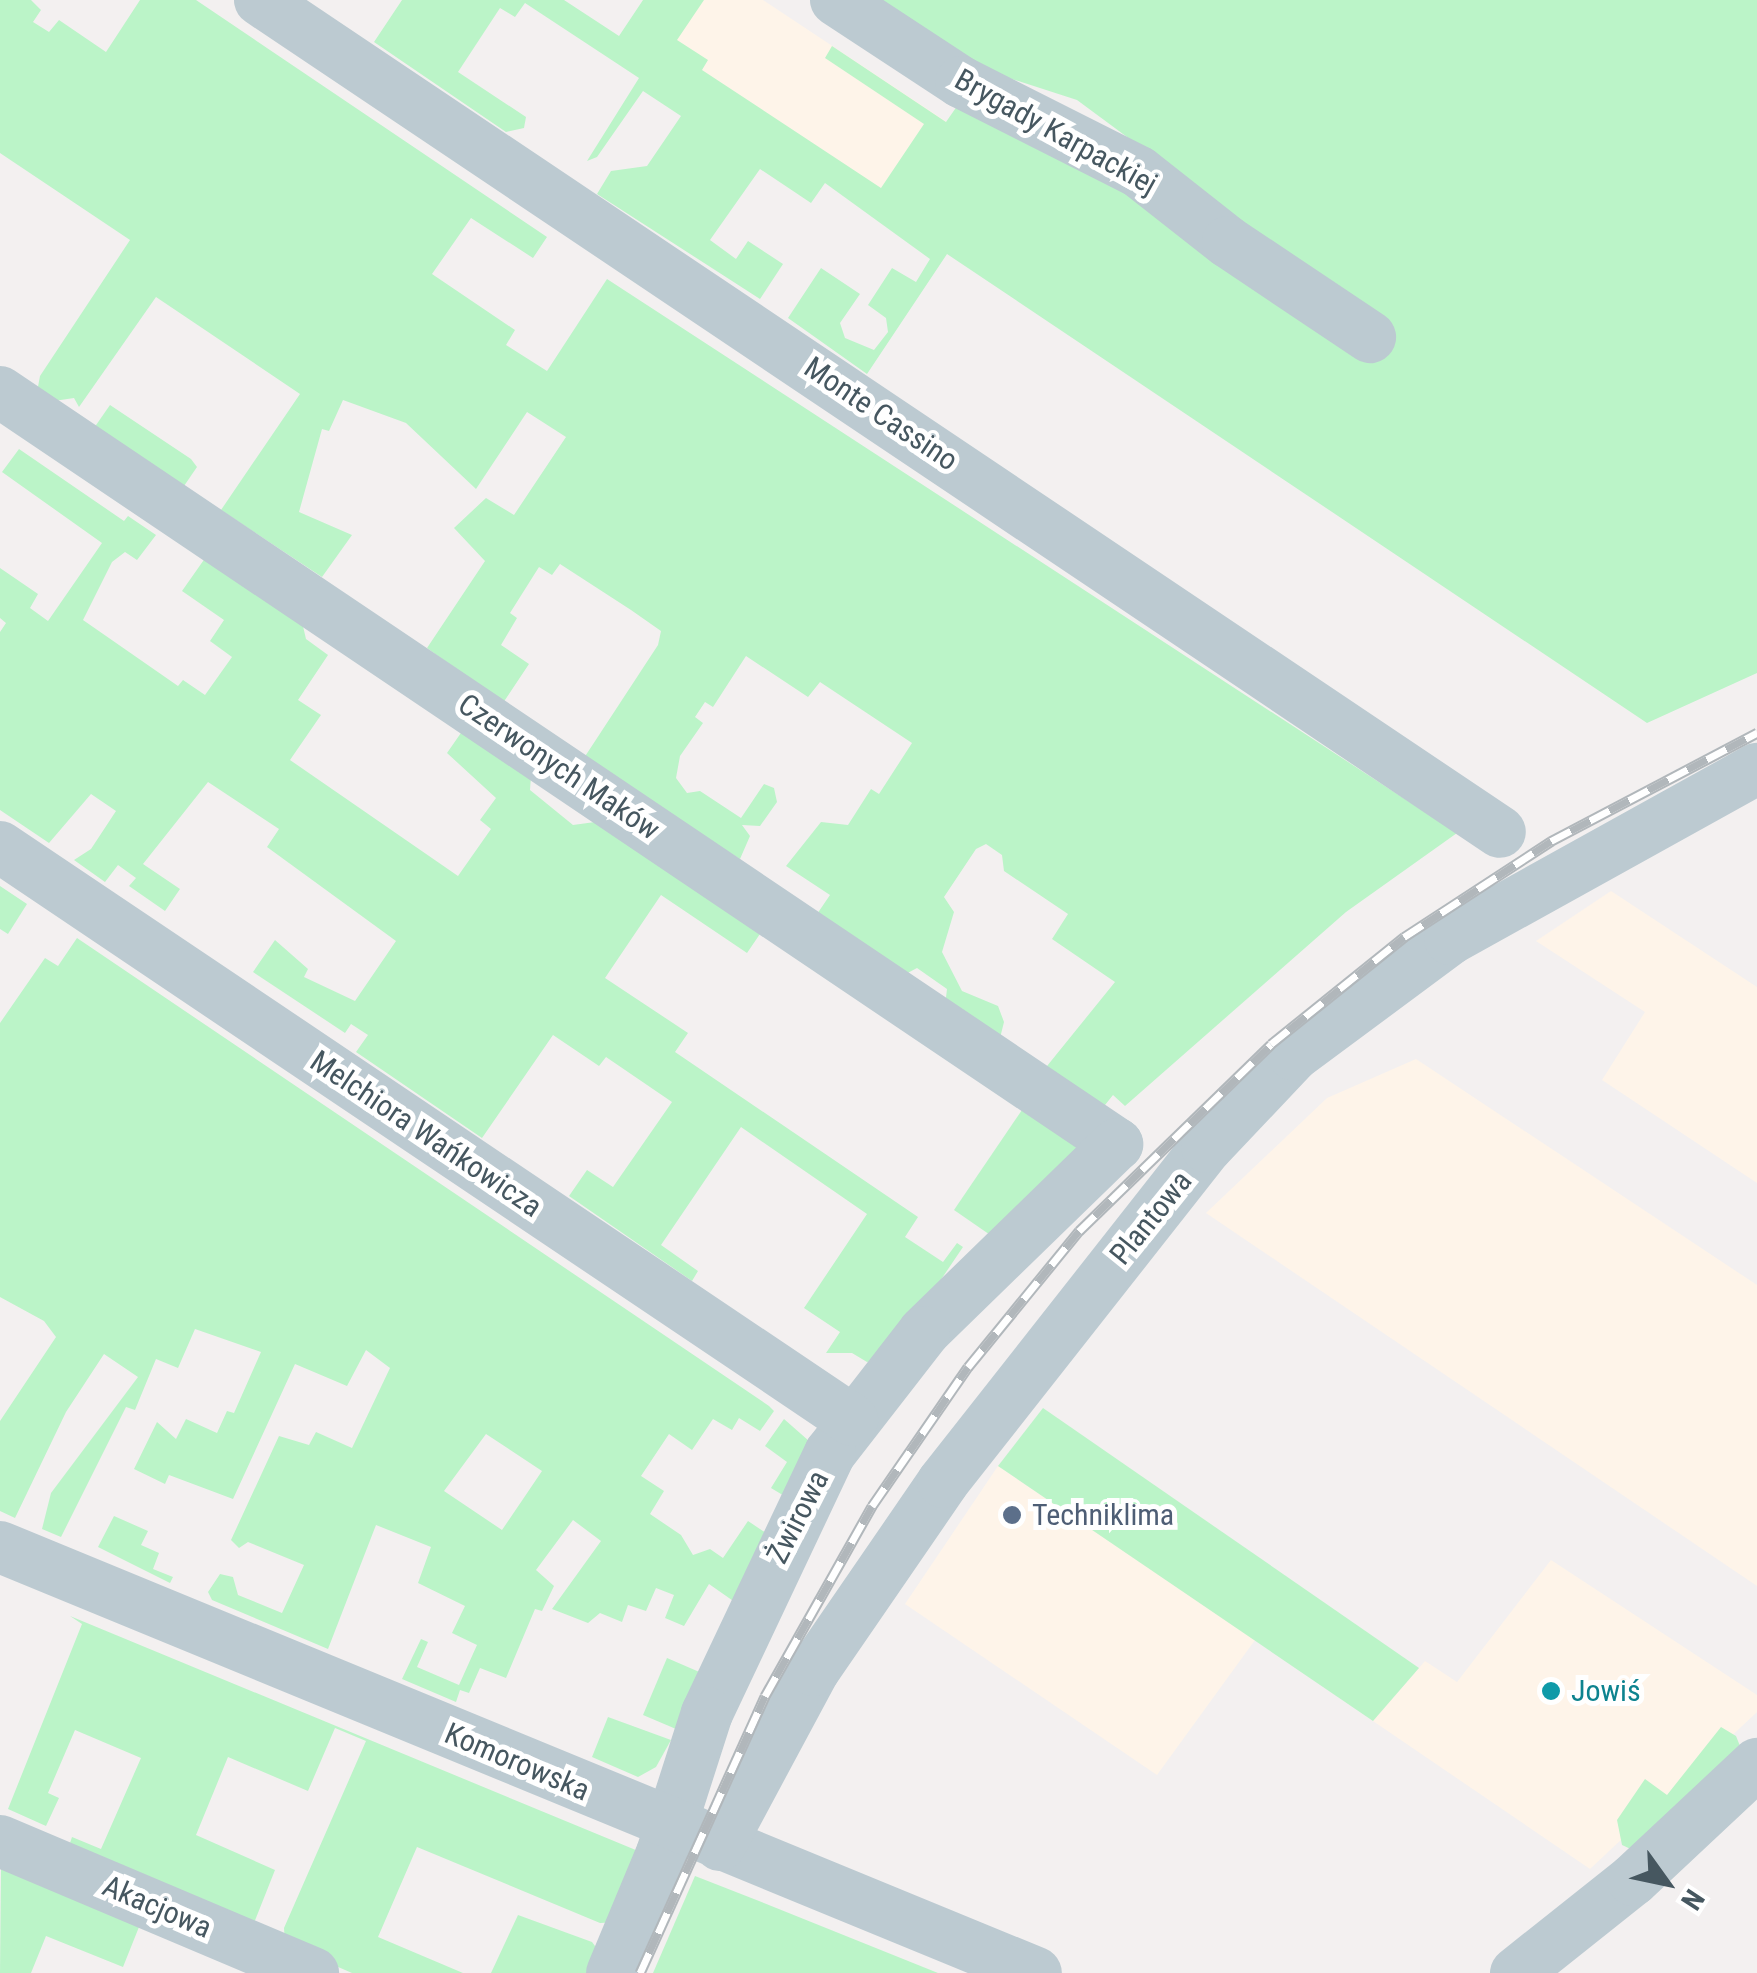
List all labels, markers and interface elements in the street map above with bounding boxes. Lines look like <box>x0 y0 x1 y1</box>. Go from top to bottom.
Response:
street label: Brygady Karpackiej <box>949 62 1163 202</box>
street label: Monte Cassino <box>797 350 965 478</box>
street label: Czerwonych Maków <box>451 686 667 848</box>
street label: Melchiora Wańkowicza <box>303 1043 549 1225</box>
street label: Plantowa <box>1102 1164 1200 1272</box>
street label: Żwirowa <box>759 1465 837 1569</box>
place label: Techniklima <box>1032 1497 1174 1533</box>
marker: Techniklima <box>1001 1504 1023 1526</box>
place label: Jowiś <box>1571 1673 1641 1709</box>
marker: Jowiś <box>1540 1680 1562 1702</box>
street label: Komorowska <box>439 1715 595 1809</box>
north arrow <box>1617 1833 1717 1933</box>
street label: Akacjowa <box>97 1868 217 1946</box>
text: N <box>1674 1883 1711 1916</box>

